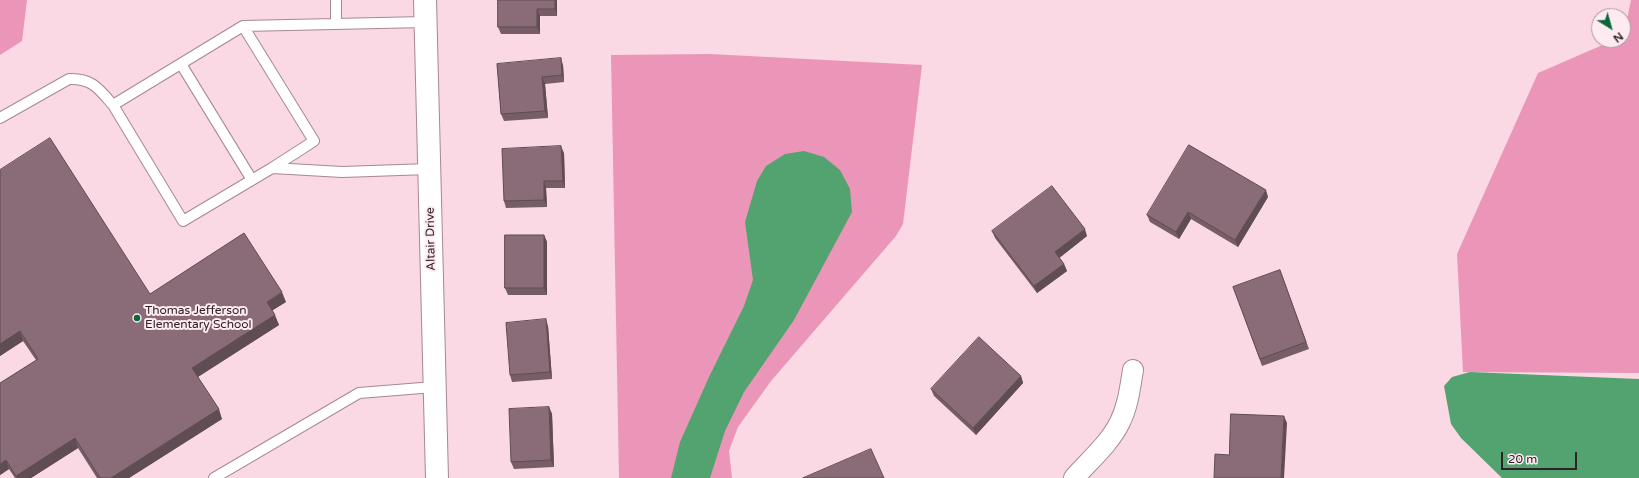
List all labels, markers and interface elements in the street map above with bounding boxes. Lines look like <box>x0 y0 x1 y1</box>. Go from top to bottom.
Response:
north arrow <box>1591 8 1631 48</box>
text: N <box>1610 29 1625 45</box>
street label: Altair Drive <box>423 207 439 271</box>
place label: Thomas Jefferson Elementary School <box>145 304 252 332</box>
marker: Thomas Jefferson Elementary School <box>132 313 142 323</box>
scale bar <box>1503 444 1579 470</box>
text: 20 m <box>1508 452 1537 466</box>

